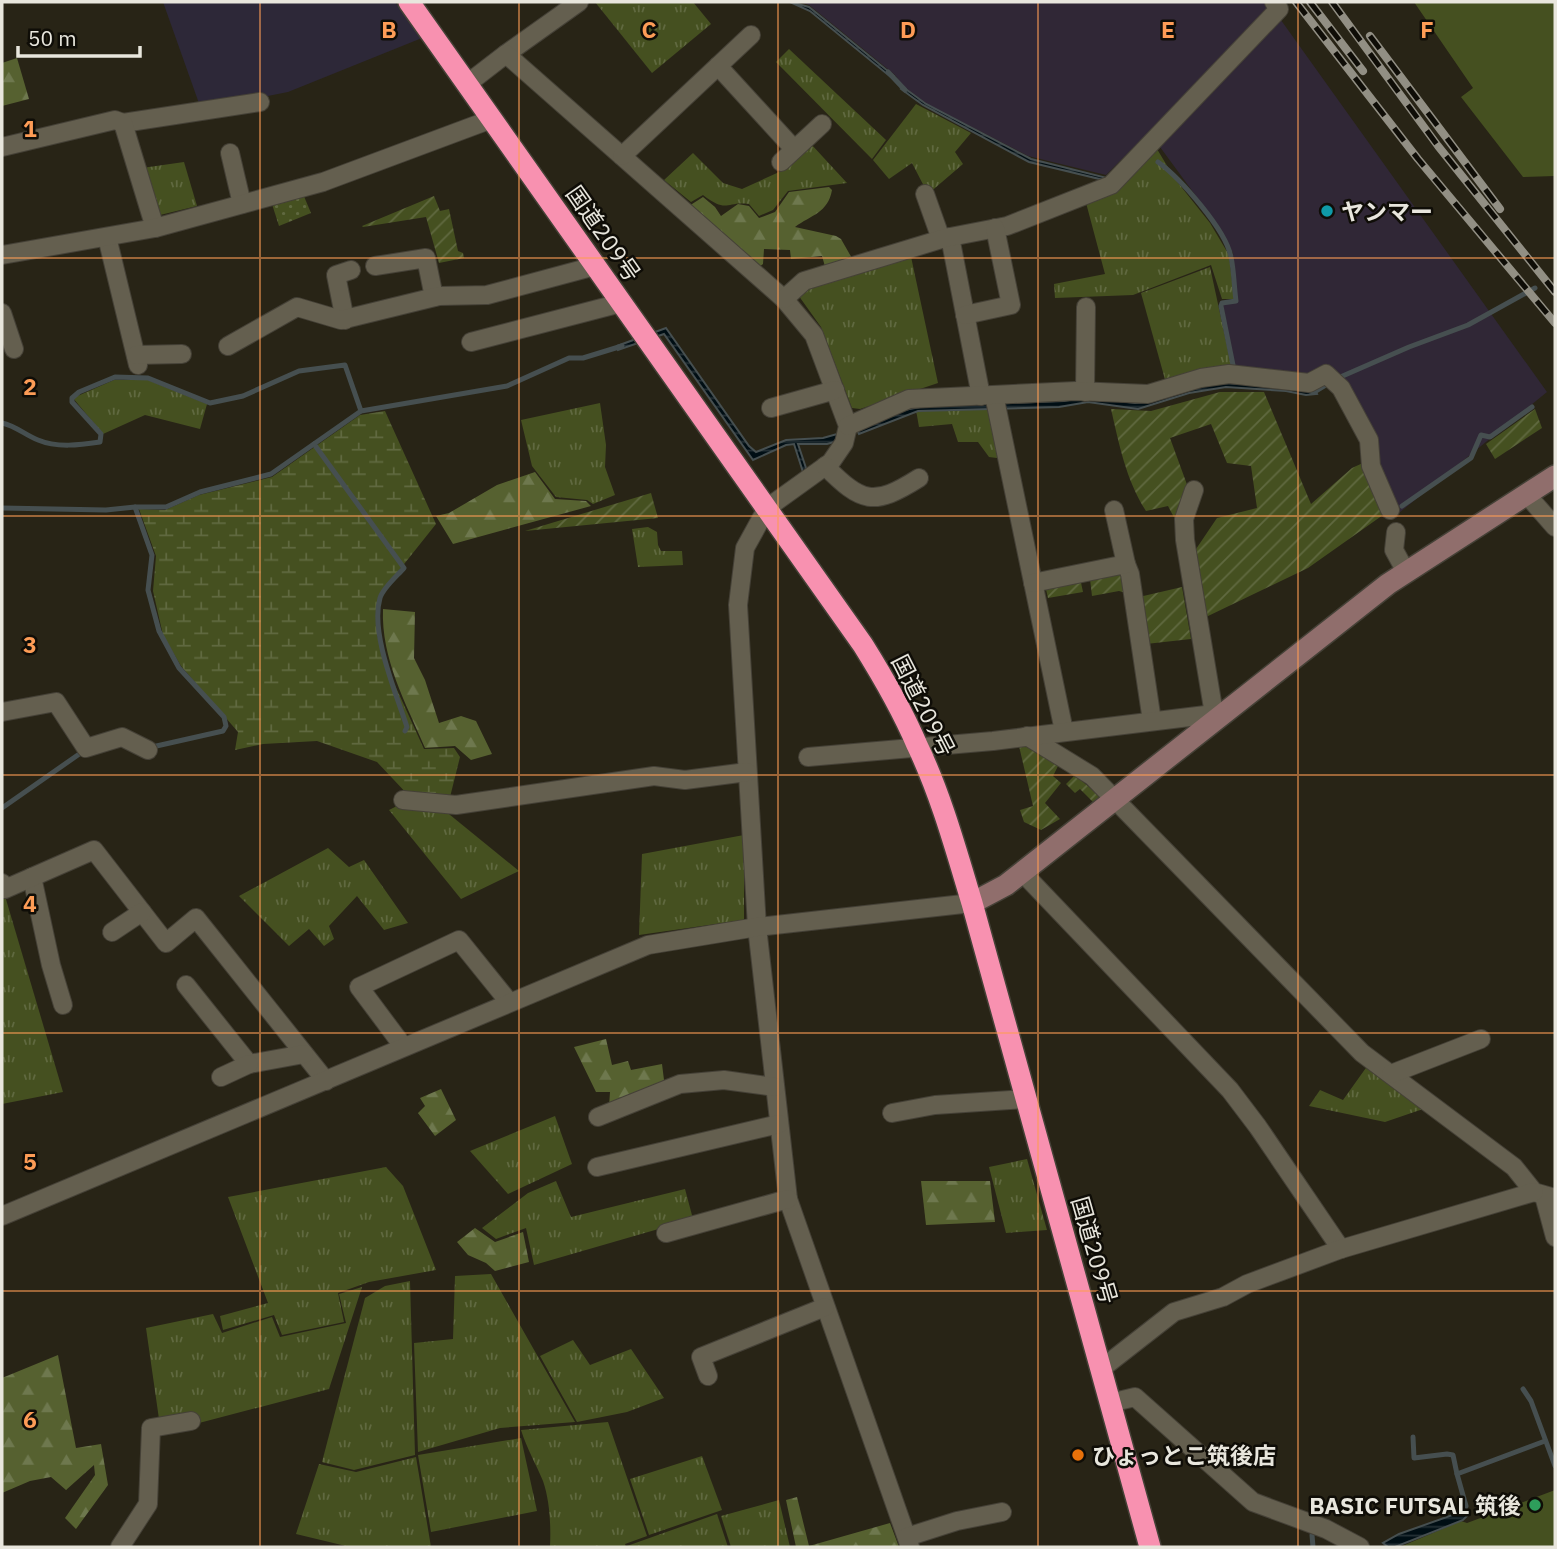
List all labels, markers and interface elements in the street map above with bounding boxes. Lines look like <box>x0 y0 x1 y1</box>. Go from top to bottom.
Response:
scale bar <box>18 14 140 58</box>
text: B <box>381 14 397 44</box>
text: C <box>642 14 657 44</box>
text: D <box>900 14 916 44</box>
text: E <box>1161 14 1175 44</box>
text: F <box>1420 14 1434 44</box>
text: 50 m <box>28 24 77 52</box>
text: 1 <box>23 113 37 143</box>
street label: 国道209号 <box>560 179 648 287</box>
place label: ヤンマー <box>1341 196 1433 226</box>
marker: ヤンマー <box>1319 203 1335 219</box>
text: 2 <box>23 371 37 401</box>
text: 3 <box>23 629 37 659</box>
street label: 国道209号 <box>886 649 962 761</box>
text: 4 <box>23 888 37 918</box>
text: 5 <box>23 1146 37 1176</box>
street label: 国道209号 <box>1065 1193 1125 1307</box>
text: 6 <box>23 1404 37 1434</box>
place label: ひょっとこ筑後店 <box>1092 1440 1276 1470</box>
marker: ひょっとこ筑後店 <box>1070 1447 1086 1463</box>
place label: BASIC FUTSAL 筑後 <box>1309 1490 1521 1520</box>
marker: BASIC FUTSAL 筑後 <box>1527 1497 1543 1513</box>

